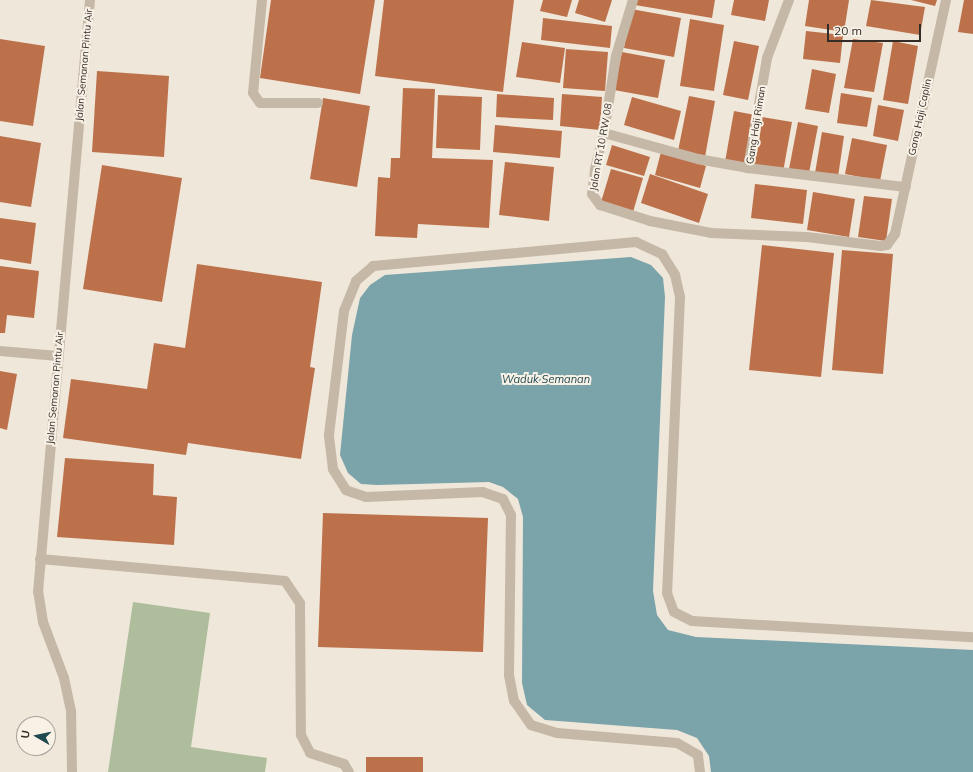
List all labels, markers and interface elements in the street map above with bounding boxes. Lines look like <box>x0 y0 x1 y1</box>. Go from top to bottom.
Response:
street label: Jalan Semanan Pintu Air <box>73 8 95 122</box>
scale bar <box>829 16 923 42</box>
text: 20 m <box>834 23 862 38</box>
street label: Gang Haji Caplin <box>906 78 934 156</box>
street label: Gang Haji Riman <box>744 85 768 165</box>
street label: Jalan RT 10 RW 08 <box>587 102 615 192</box>
street label: Jalan Semanan Pintu Air <box>44 331 66 445</box>
water label: Waduk Semanan <box>502 372 590 386</box>
north arrow <box>16 716 56 756</box>
text: U <box>18 729 33 739</box>

